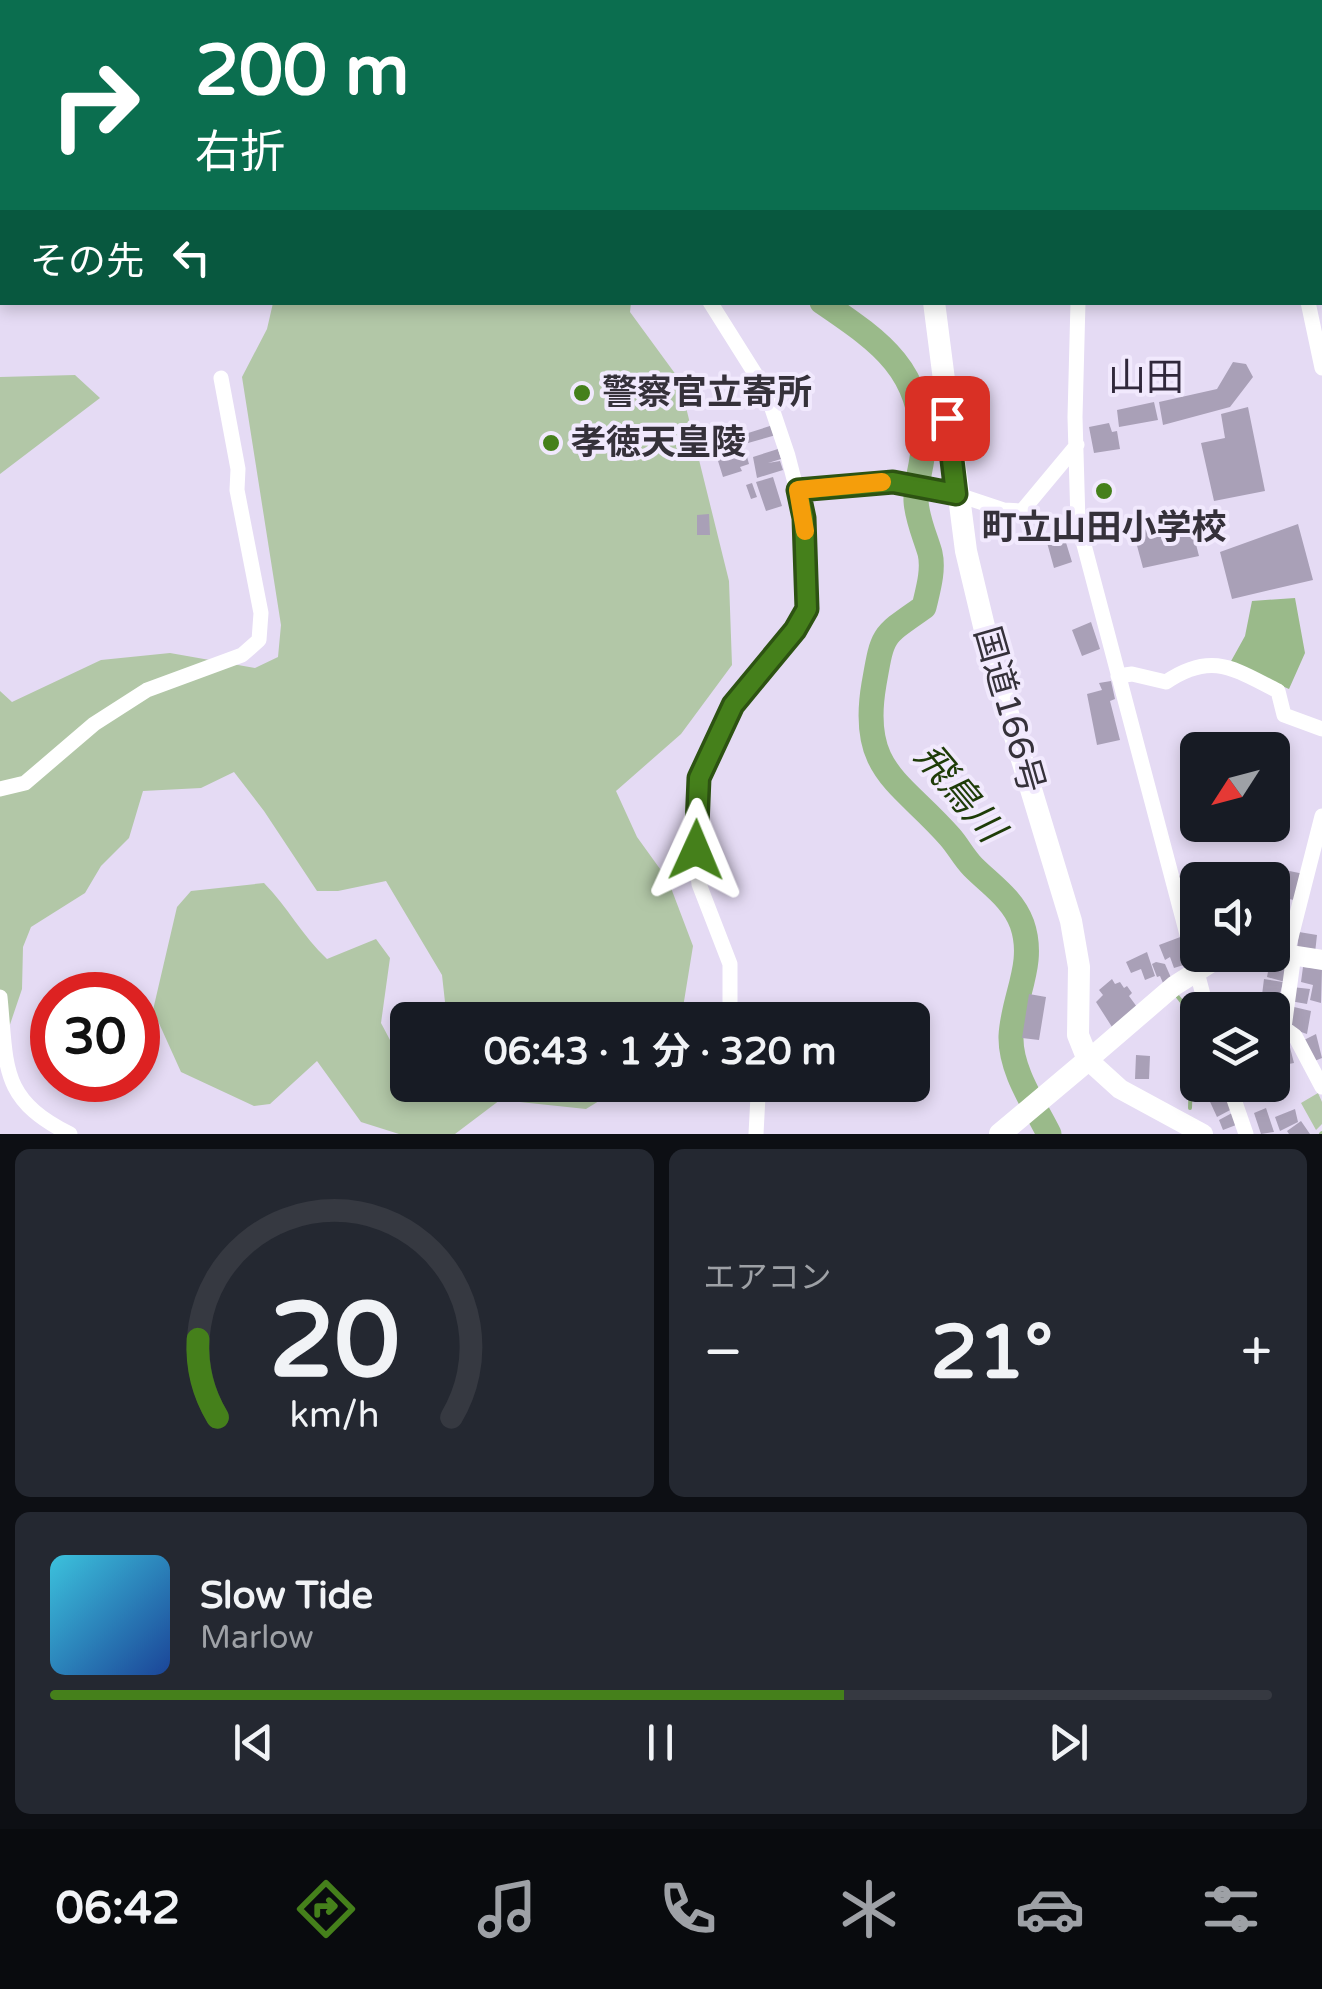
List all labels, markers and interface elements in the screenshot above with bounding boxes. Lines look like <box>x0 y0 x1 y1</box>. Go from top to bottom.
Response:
text: 200 m <box>195 30 409 114</box>
icon: right <box>30 40 160 170</box>
text: 右折 <box>195 126 285 180</box>
icon: left <box>164 230 219 285</box>
text: その先 <box>30 239 144 285</box>
district label: 山田 <box>1108 355 1184 401</box>
place label: 警察官立寄所 <box>602 372 812 414</box>
pin <box>905 376 990 461</box>
marker: 警察官立寄所 <box>571 382 593 404</box>
icon: arrive <box>920 391 975 446</box>
place label: 孝徳天皇陵 <box>571 422 746 464</box>
marker: 孝徳天皇陵 <box>540 432 562 454</box>
marker: 町立山田小学校 <box>1093 480 1115 502</box>
place label: 町立山田小学校 <box>981 507 1227 549</box>
street label: 国道166号 <box>965 622 1053 798</box>
north arrow <box>1180 732 1290 842</box>
map controls <box>1180 732 1290 1102</box>
water label: 飛鳥川 <box>905 735 1016 855</box>
position arrow <box>644 798 748 902</box>
button: sound <box>1180 862 1290 972</box>
speed limit sign: 30 <box>30 972 160 1102</box>
button: layers <box>1180 992 1290 1102</box>
text: 06:43 · 1 分 · 320 m <box>484 1029 836 1075</box>
text: エアコン <box>704 1259 832 1297</box>
text: 20 <box>269 1280 400 1405</box>
text: 21° <box>931 1308 1053 1398</box>
text: − <box>704 1320 743 1386</box>
text: + <box>1241 1320 1272 1386</box>
text: km/h <box>289 1394 379 1437</box>
text: Slow Tide <box>200 1573 373 1619</box>
text: Marlow <box>200 1619 314 1657</box>
icon: previous <box>226 1715 281 1770</box>
icon: pause <box>633 1715 688 1770</box>
icon: next <box>1041 1715 1096 1770</box>
icon: directions <box>291 1874 361 1944</box>
icon: music <box>472 1874 542 1944</box>
icon: phone <box>653 1874 723 1944</box>
icon: climate <box>834 1874 904 1944</box>
icon: car <box>1015 1874 1085 1944</box>
icon: filters <box>1196 1874 1266 1944</box>
text: 06:42 <box>56 1882 180 1936</box>

